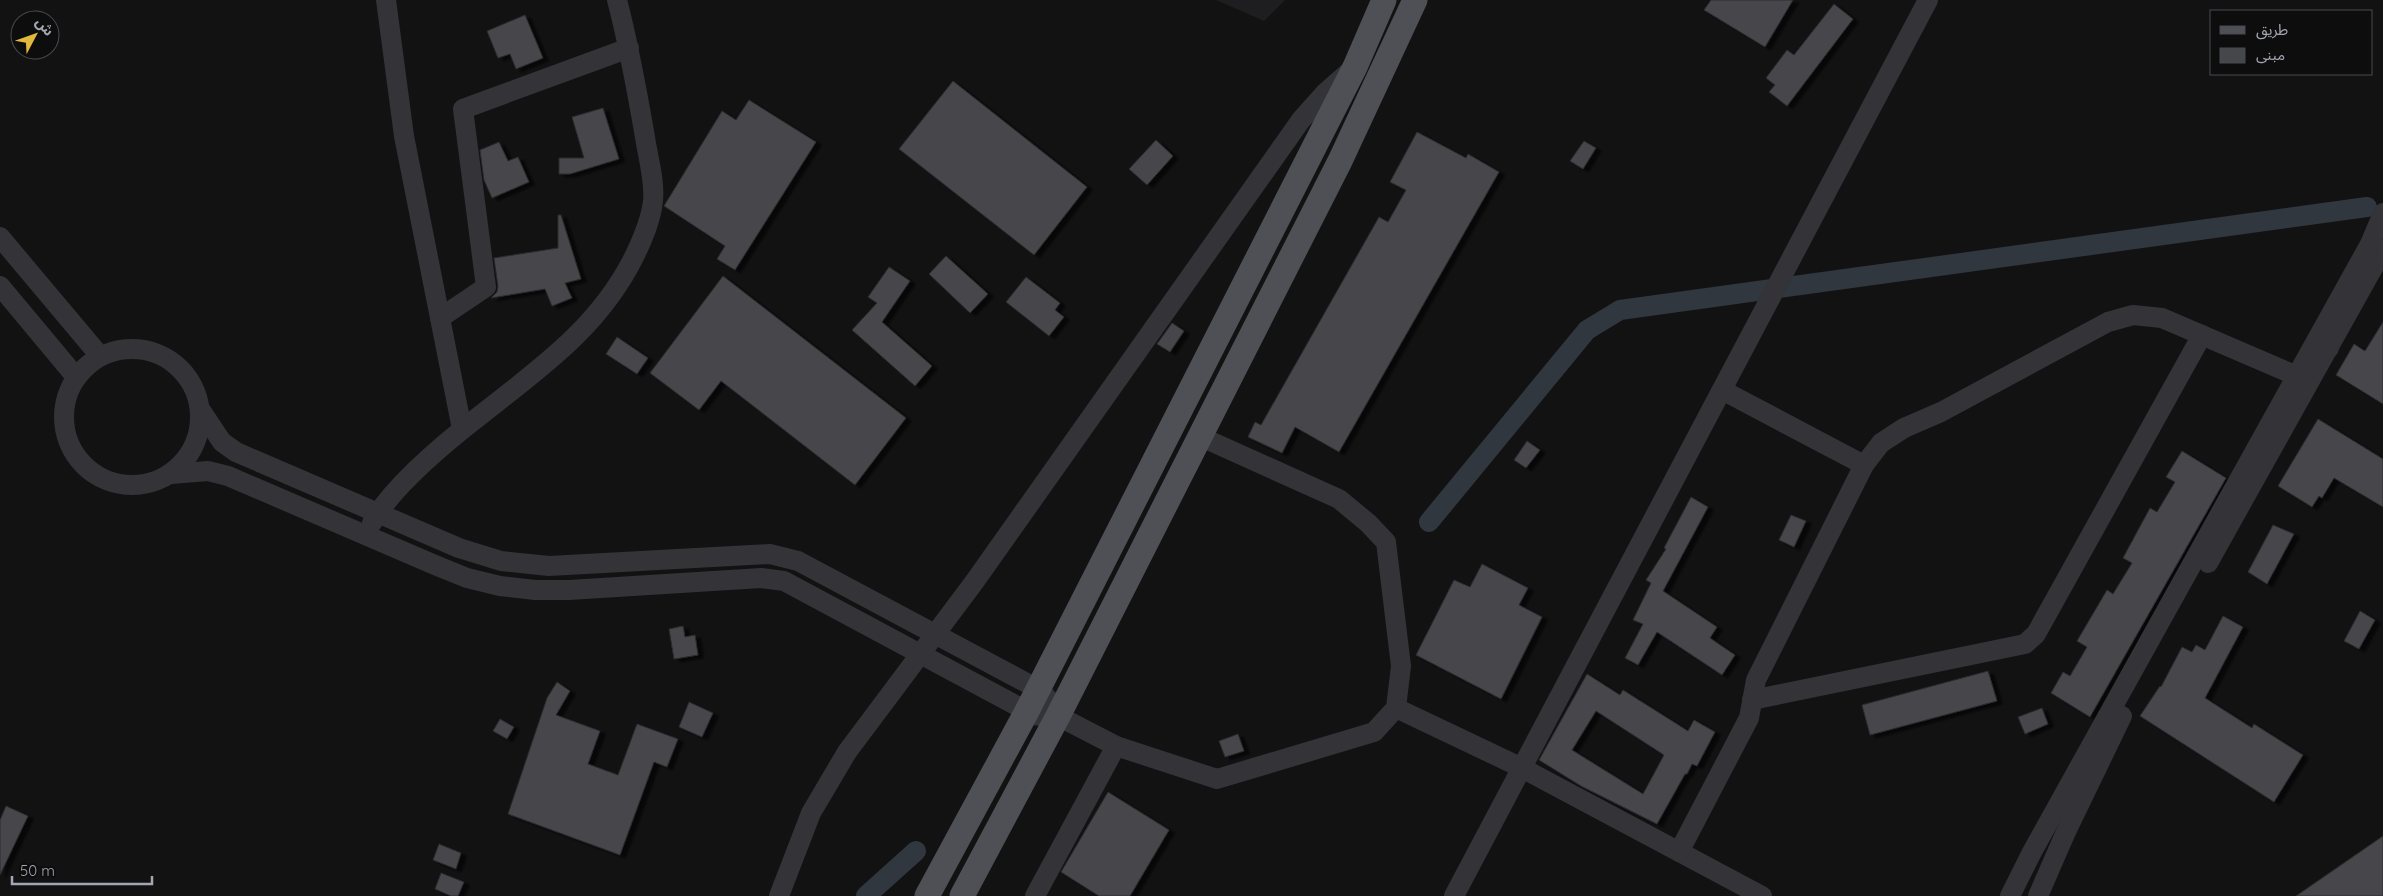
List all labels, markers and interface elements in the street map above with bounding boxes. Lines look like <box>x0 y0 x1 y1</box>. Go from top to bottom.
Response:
north arrow <box>10 10 60 60</box>
legend <box>2210 10 2373 75</box>
text: ش <box>32 13 58 40</box>
text: طريق <box>2256 20 2288 40</box>
text: مبنى <box>2256 45 2285 64</box>
scale bar <box>12 854 152 886</box>
text: 50 m <box>20 861 55 880</box>

